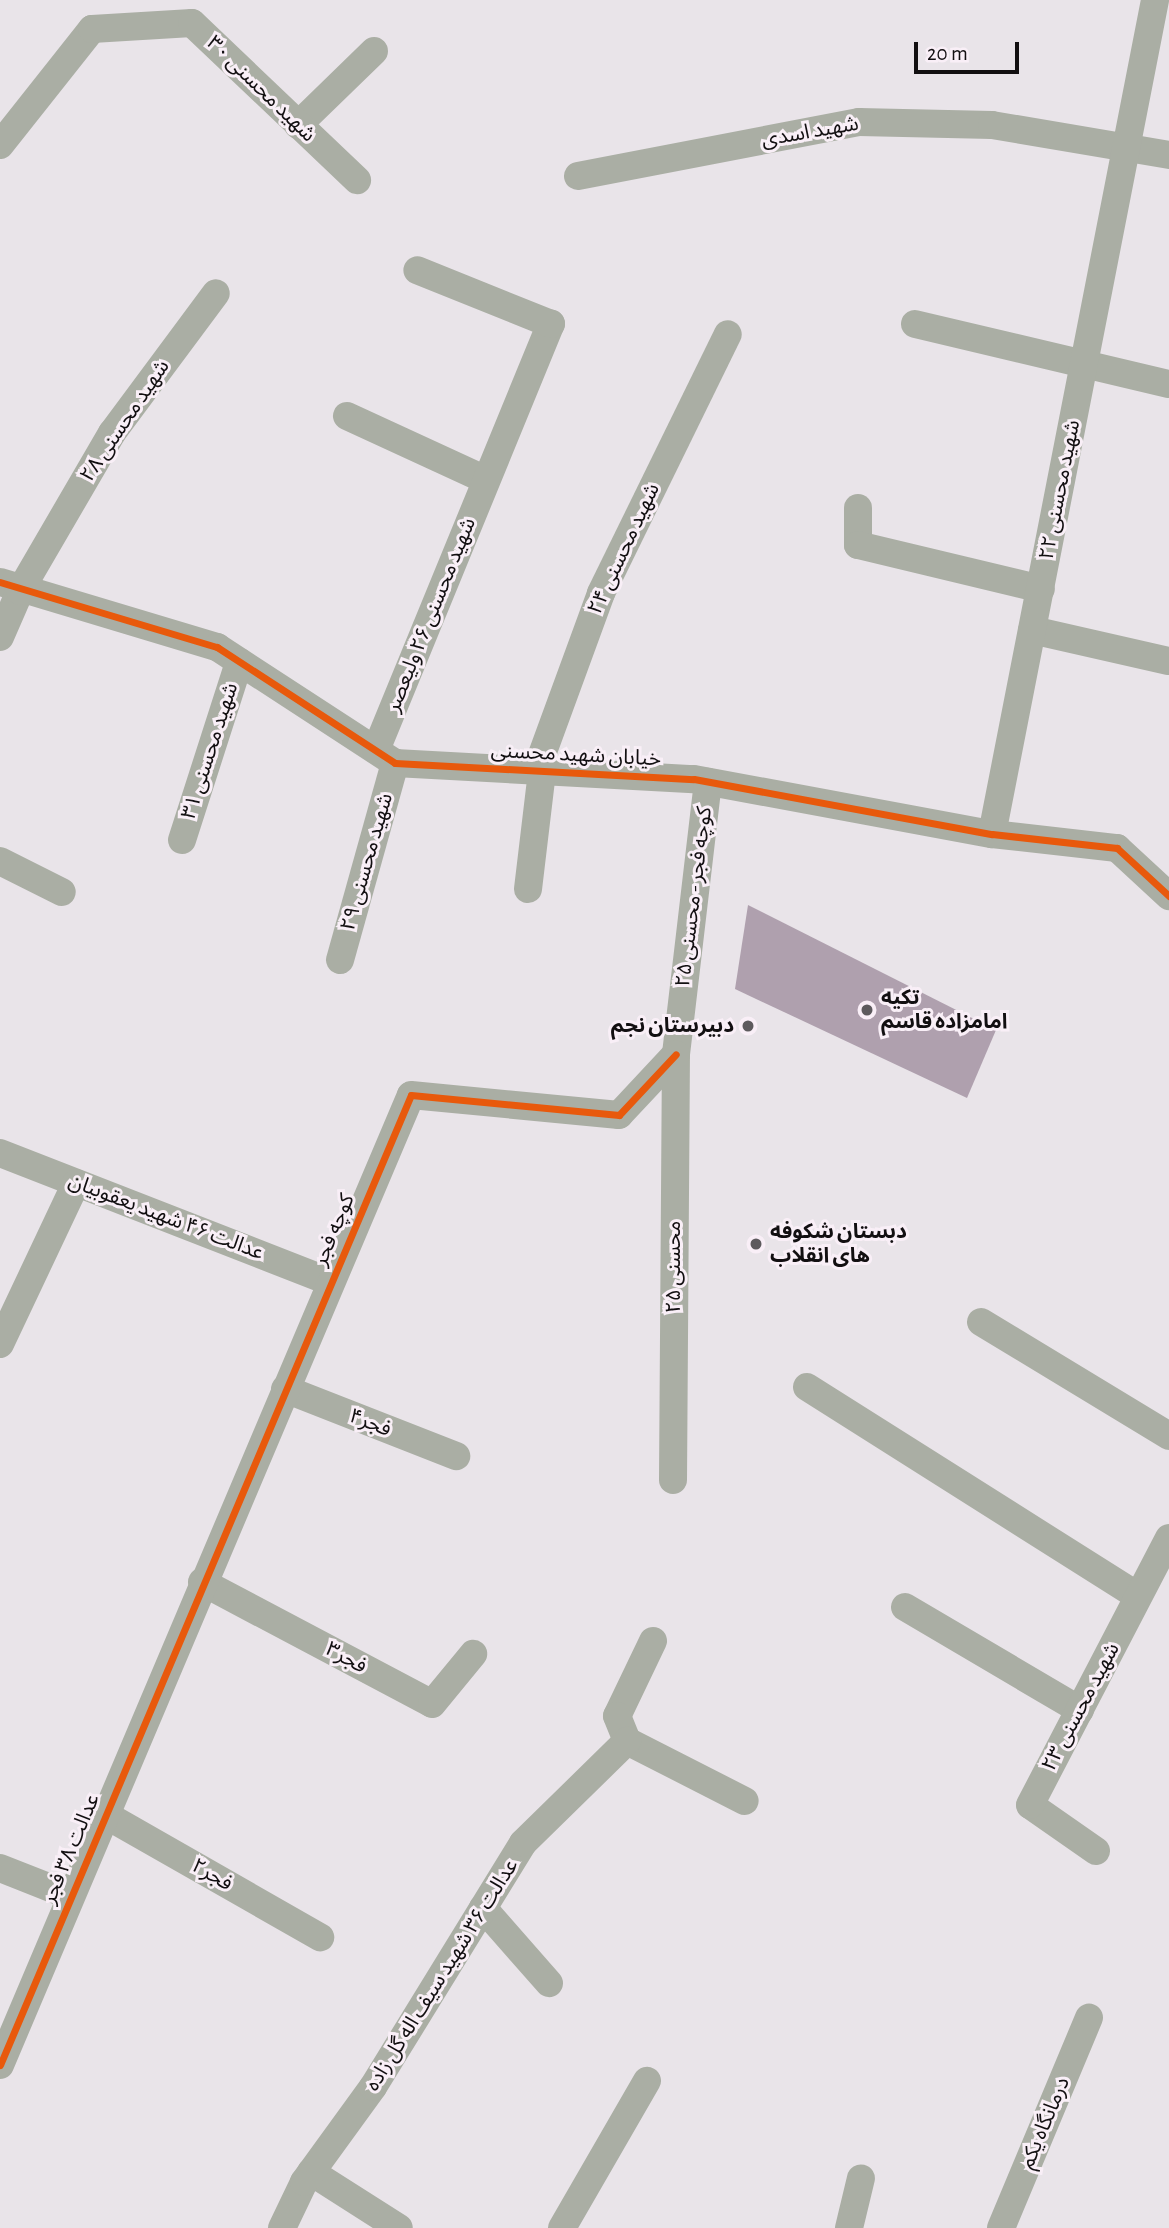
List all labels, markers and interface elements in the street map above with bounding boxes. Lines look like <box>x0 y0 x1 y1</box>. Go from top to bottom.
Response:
scale bar <box>917 28 1022 72</box>
street label: شهید محسنی ۳۰ <box>201 31 321 147</box>
text: 20 m <box>927 43 968 64</box>
street label: شهید اسدی <box>759 111 861 153</box>
street label: شهید محسنی ۲۸ <box>75 355 175 487</box>
street label: شهید محسنی ۲۲ <box>1034 418 1086 562</box>
street label: شهید محسنی ۲۴ <box>583 479 665 619</box>
street label: شهید محسنی ۲۶ ولیعصر <box>380 514 482 716</box>
street label: شهید محسنی ۳۱ <box>176 680 244 822</box>
street label: خیابان شهید محسنی <box>490 738 662 772</box>
street label: شهید محسنی ۲۹ <box>335 790 399 934</box>
street label: کوچه فجر - محسنی ۲۵ <box>670 805 718 989</box>
place label: تکیه امامزاده قاسم <box>881 985 1008 1035</box>
marker: تکیه امامزاده قاسم <box>859 1002 875 1018</box>
place label: دبیرستان نجم <box>611 1013 734 1039</box>
marker: دبیرستان نجم <box>740 1018 756 1034</box>
street label: عدالت ۴۶ شهید یعقوبیان <box>65 1168 267 1266</box>
street label: کوچه فجر <box>308 1190 360 1270</box>
place label: دبستان شکوفه های انقلاب <box>770 1219 907 1269</box>
street label: محسنی ۲۵ <box>661 1221 687 1313</box>
marker: دبستان شکوفه های انقلاب <box>748 1236 764 1252</box>
street label: فجر۴ <box>345 1404 395 1442</box>
street label: فجر۳ <box>321 1637 371 1679</box>
street label: شهید محسنی ۲۳ <box>1037 1638 1125 1776</box>
street label: عدالت ۳۸ فجر <box>37 1790 105 1908</box>
street label: فجر۲ <box>187 1853 237 1897</box>
street label: عدالت ۳۶ شهید سیف اله گل زاده <box>360 1854 524 2096</box>
street label: درمانگاه یکم <box>1014 2073 1076 2173</box>

